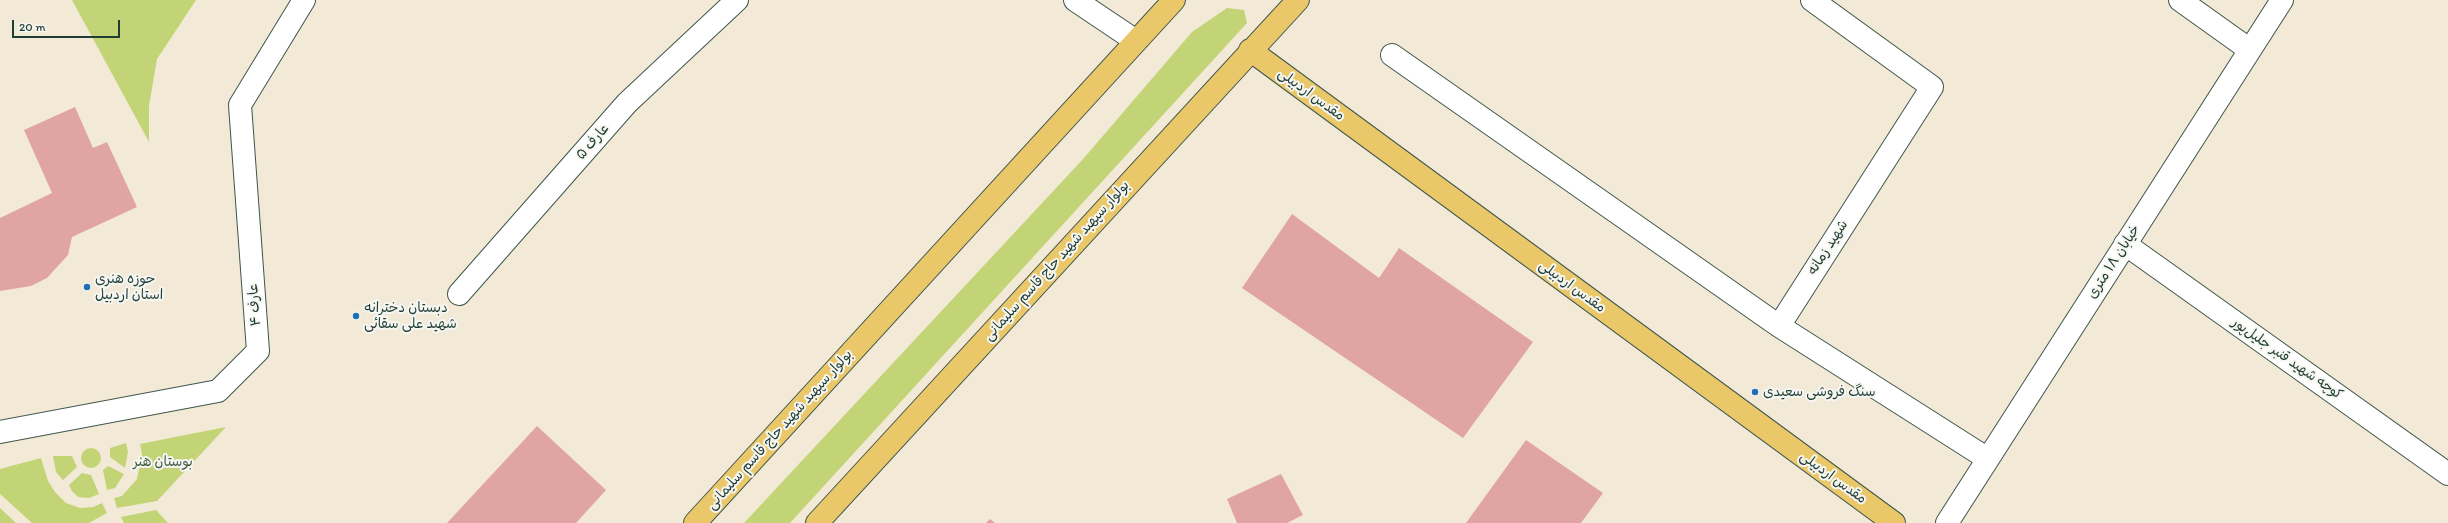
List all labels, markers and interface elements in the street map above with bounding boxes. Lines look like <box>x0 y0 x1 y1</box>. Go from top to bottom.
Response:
scale bar <box>14 12 122 38</box>
text: 20 m <box>19 20 46 34</box>
street label: مقدس اردبیلی <box>1274 65 1348 125</box>
street label: عارف ۵ <box>573 121 613 163</box>
street label: بولوار سپهبد شهید حاج قاسم سلیمانی <box>981 177 1133 345</box>
street label: شهید زمانه <box>1804 217 1852 279</box>
street label: خیابان ۱۸ متری <box>2084 222 2144 302</box>
street label: مقدس اردبیلی <box>1535 257 1609 317</box>
place label: حوزه هنری استان اردبیل <box>95 271 163 304</box>
marker: حوزه هنری استان اردبیل <box>82 282 92 292</box>
street label: عارف ۴ <box>245 283 265 327</box>
place label: دبستان دخترانه شهید علی سقائی <box>364 300 457 332</box>
marker: دبستان دخترانه شهید علی سقائی <box>351 311 361 321</box>
street label: کوچه شهید قنبر جلیل‌پور <box>2228 314 2346 404</box>
street label: بولوار سپهبد شهید حاج قاسم سلیمانی <box>704 346 856 514</box>
place label: سنگ فروشی سعیدی <box>1763 384 1876 400</box>
marker: سنگ فروشی سعیدی <box>1750 387 1760 397</box>
street label: مقدس اردبیلی <box>1796 448 1870 508</box>
park label: بوستان هنر <box>133 454 193 470</box>

